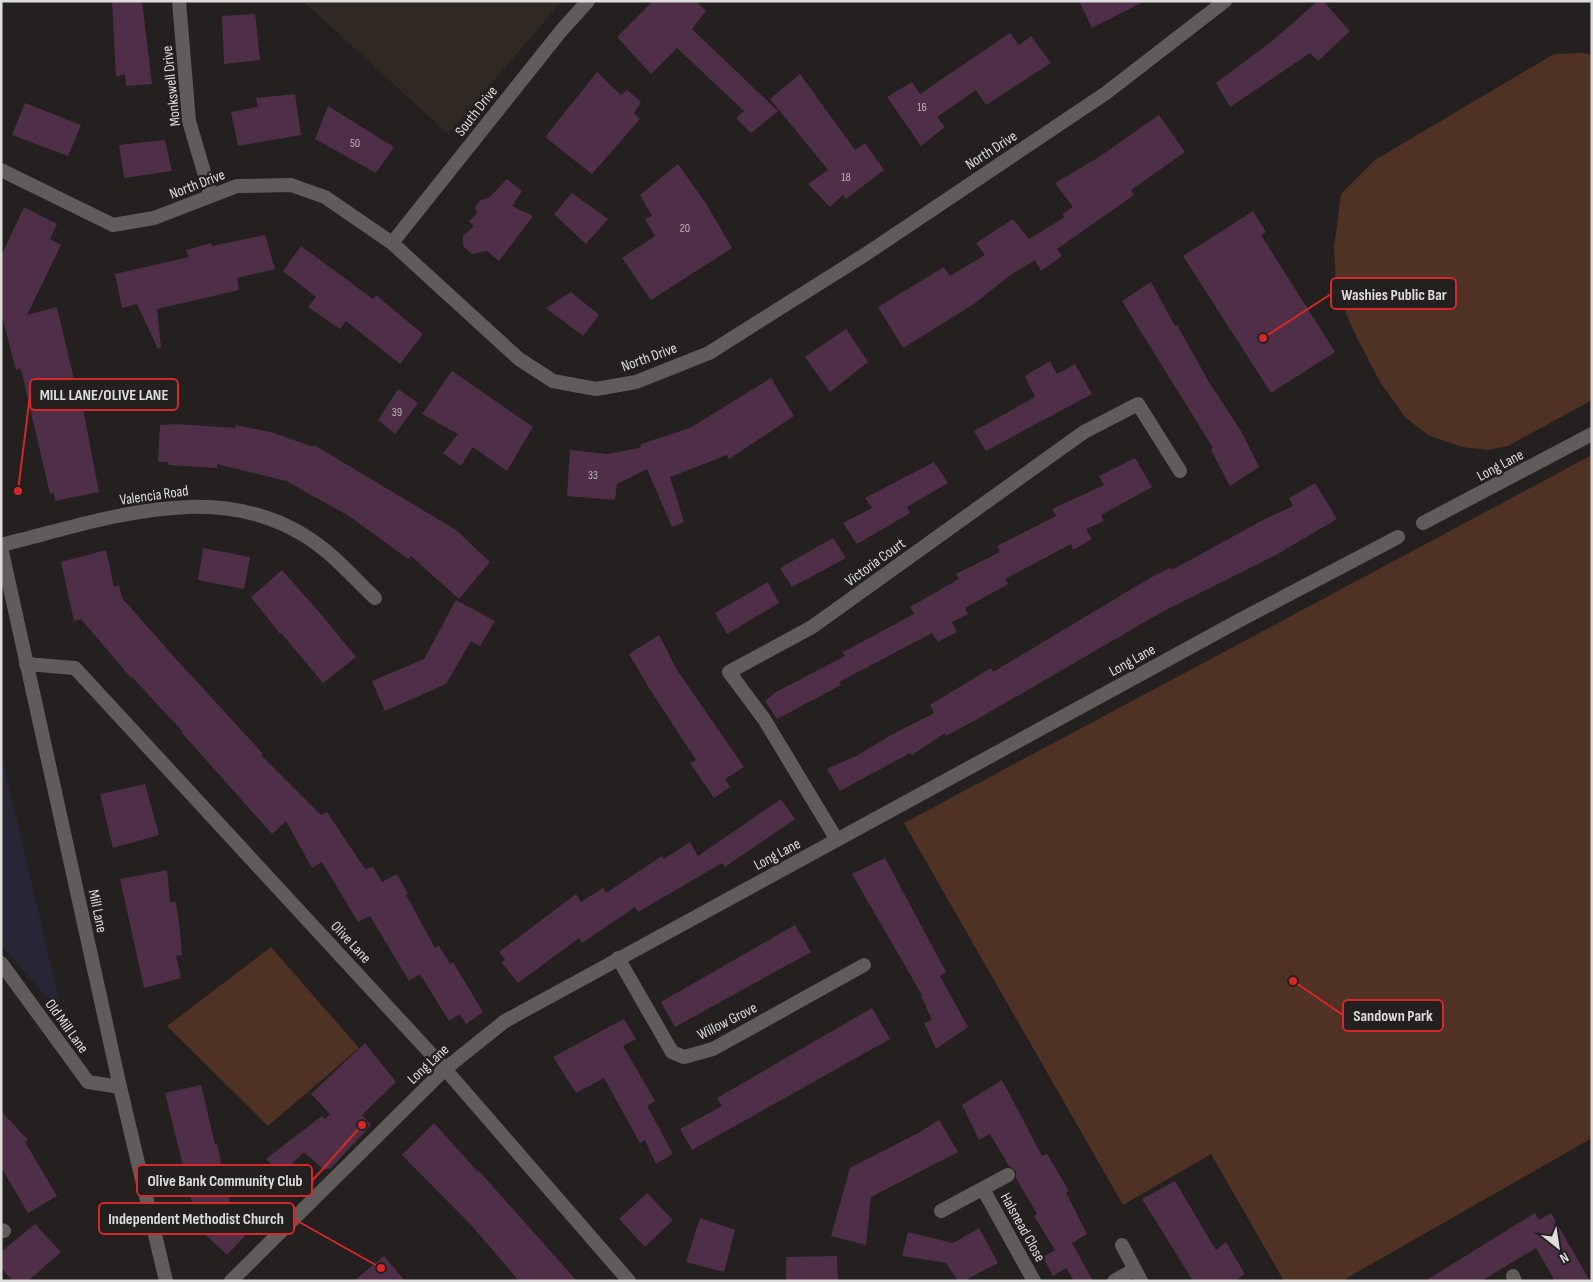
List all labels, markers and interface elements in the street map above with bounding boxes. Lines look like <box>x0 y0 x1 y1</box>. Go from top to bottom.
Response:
street label: Monkswell Drive <box>158 45 185 127</box>
street label: South Drive <box>451 82 502 140</box>
house number: 16 <box>917 100 927 115</box>
street label: North Drive <box>962 127 1021 174</box>
house number: 50 <box>350 136 360 151</box>
street label: North Drive <box>167 165 228 204</box>
house number: 18 <box>841 170 851 185</box>
house number: 20 <box>680 221 690 236</box>
callout: Washies Public Bar <box>1331 278 1456 309</box>
text: Washies Public Bar <box>1341 286 1447 305</box>
street label: North Drive <box>619 339 680 376</box>
callout: MILL LANE/OLIVE LANE <box>30 379 178 410</box>
text: MILL LANE/OLIVE LANE <box>40 386 168 405</box>
house number: 39 <box>392 405 402 420</box>
street label: Long Lane <box>1474 445 1527 486</box>
house number: 33 <box>588 468 598 483</box>
street label: Valencia Road <box>118 481 190 510</box>
street label: Victoria Court <box>841 534 910 591</box>
street label: Long Lane <box>1106 640 1159 681</box>
street label: Long Lane <box>751 834 804 875</box>
street label: Mill Lane <box>84 888 111 934</box>
street label: Olive Lane <box>326 917 375 968</box>
street label: Old Mill Lane <box>41 996 93 1057</box>
street label: Willow Grove <box>694 998 760 1045</box>
callout: Sandown Park <box>1343 1000 1443 1031</box>
text: Sandown Park <box>1353 1007 1433 1026</box>
street label: Long Lane <box>404 1040 453 1088</box>
callout: Olive Bank Community Club <box>137 1165 312 1196</box>
text: Olive Bank Community Club <box>147 1172 303 1191</box>
street label: Halsnead Close <box>996 1189 1049 1265</box>
callout: Independent Methodist Church <box>99 1203 294 1234</box>
text: Independent Methodist Church <box>108 1210 284 1229</box>
north arrow <box>1533 1222 1583 1272</box>
text: N <box>1557 1249 1572 1267</box>

